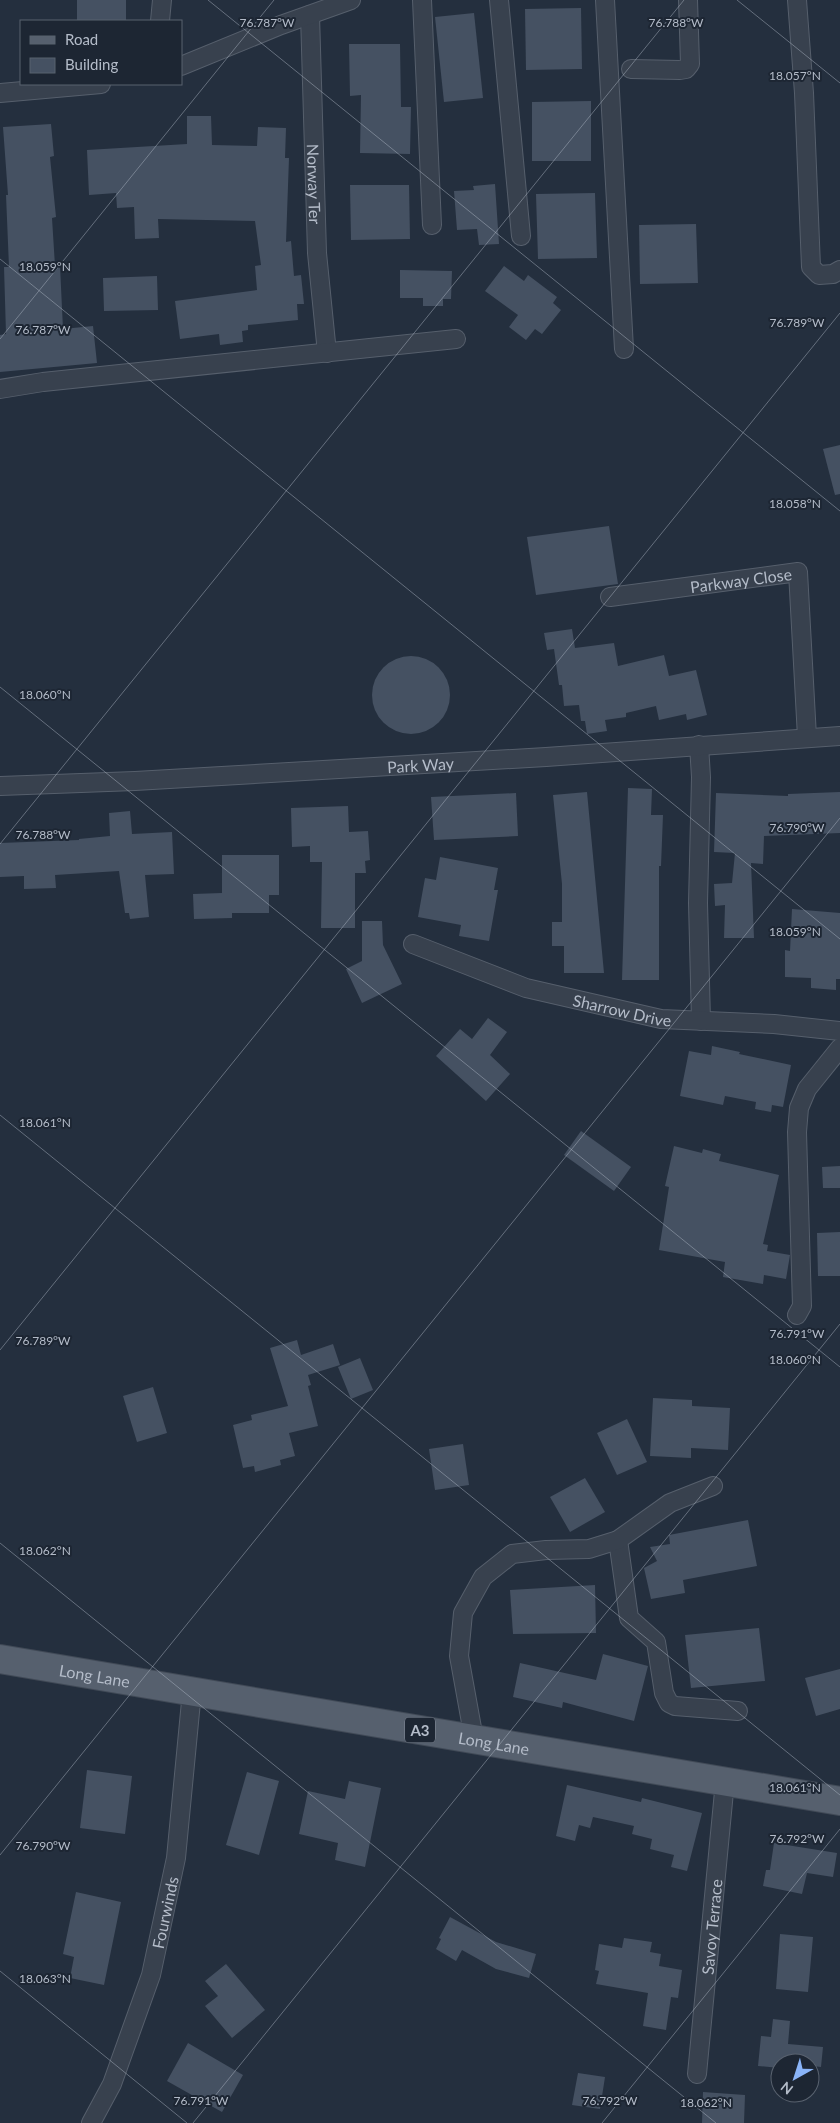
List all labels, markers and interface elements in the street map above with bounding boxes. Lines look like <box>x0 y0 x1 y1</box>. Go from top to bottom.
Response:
text: 76.787°W <box>239 15 295 30</box>
text: 76.788°W <box>648 15 704 30</box>
legend <box>20 20 182 85</box>
text: Road <box>65 30 98 48</box>
text: Building <box>65 55 118 73</box>
text: 18.057°N <box>769 68 821 83</box>
street label: Norway Ter <box>304 143 326 225</box>
text: 18.059°N <box>19 259 71 274</box>
text: 76.789°W <box>769 315 825 330</box>
text: 76.787°W <box>15 322 71 337</box>
text: 18.058°N <box>769 496 821 511</box>
street label: Parkway Close <box>689 563 793 596</box>
text: 18.060°N <box>19 687 71 702</box>
street label: Park Way <box>386 753 455 776</box>
text: 76.790°W <box>769 820 825 835</box>
text: 76.788°W <box>15 827 71 842</box>
text: 18.059°N <box>769 924 821 939</box>
street label: Sharrow Drive <box>571 990 672 1029</box>
text: 18.061°N <box>19 1115 71 1130</box>
text: 76.791°W <box>769 1326 825 1341</box>
text: 76.789°W <box>15 1333 71 1348</box>
text: 18.060°N <box>769 1352 821 1367</box>
text: 18.062°N <box>19 1543 71 1558</box>
street label: Long Lane <box>58 1660 132 1690</box>
road number: A3 <box>405 1718 435 1742</box>
street label: Long Lane <box>457 1727 531 1758</box>
text: 18.061°N <box>769 1780 821 1795</box>
text: 76.792°W <box>769 1831 825 1846</box>
text: 76.790°W <box>15 1838 71 1853</box>
street label: Fourwinds <box>147 1875 181 1950</box>
street label: Savoy Terrace <box>697 1878 725 1975</box>
text: 18.063°N <box>19 1971 71 1986</box>
north arrow <box>770 2053 820 2103</box>
text: N <box>777 2078 796 2098</box>
text: 76.791°W <box>173 2093 229 2108</box>
text: 76.792°W <box>582 2093 638 2108</box>
text: 18.062°N <box>680 2095 732 2110</box>

